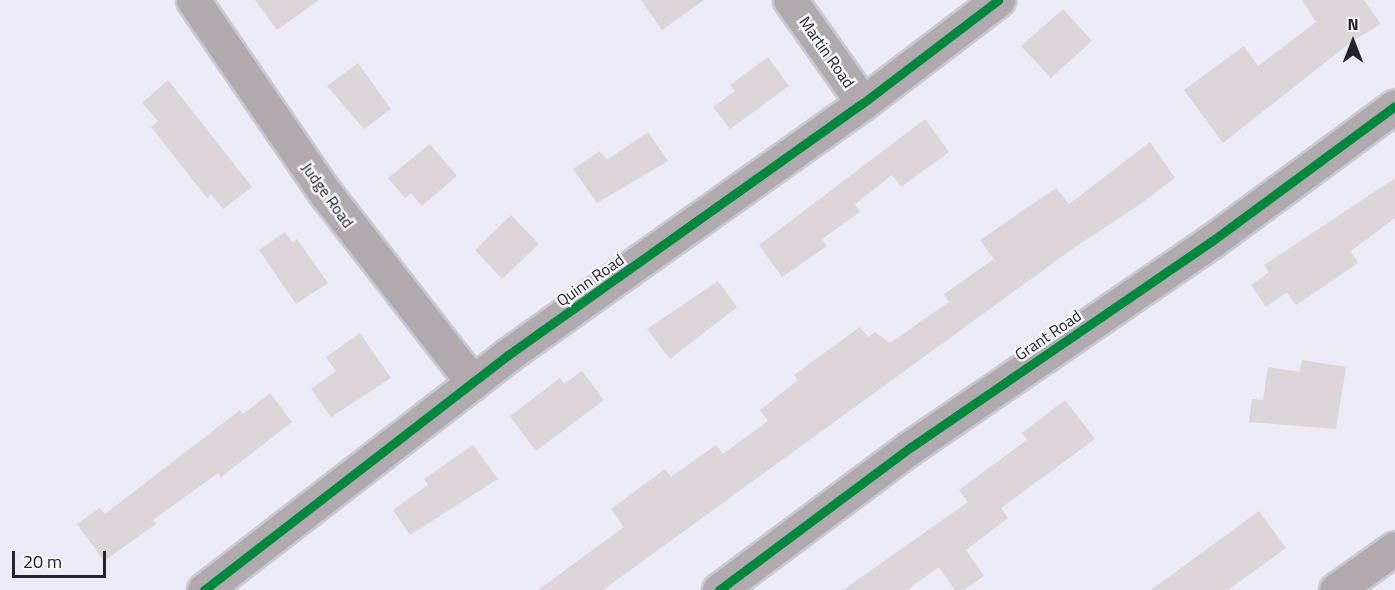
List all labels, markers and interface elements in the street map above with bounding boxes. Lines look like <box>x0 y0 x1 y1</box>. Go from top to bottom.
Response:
north arrow <box>1323 12 1383 72</box>
text: N <box>1347 12 1359 36</box>
street label: Martin Road <box>795 13 859 91</box>
street label: Judge Road <box>298 159 358 231</box>
street label: Quinn Road <box>553 250 627 310</box>
street label: Grant Road <box>1011 306 1085 364</box>
scale bar <box>15 539 110 577</box>
text: 20 m <box>23 548 62 575</box>

